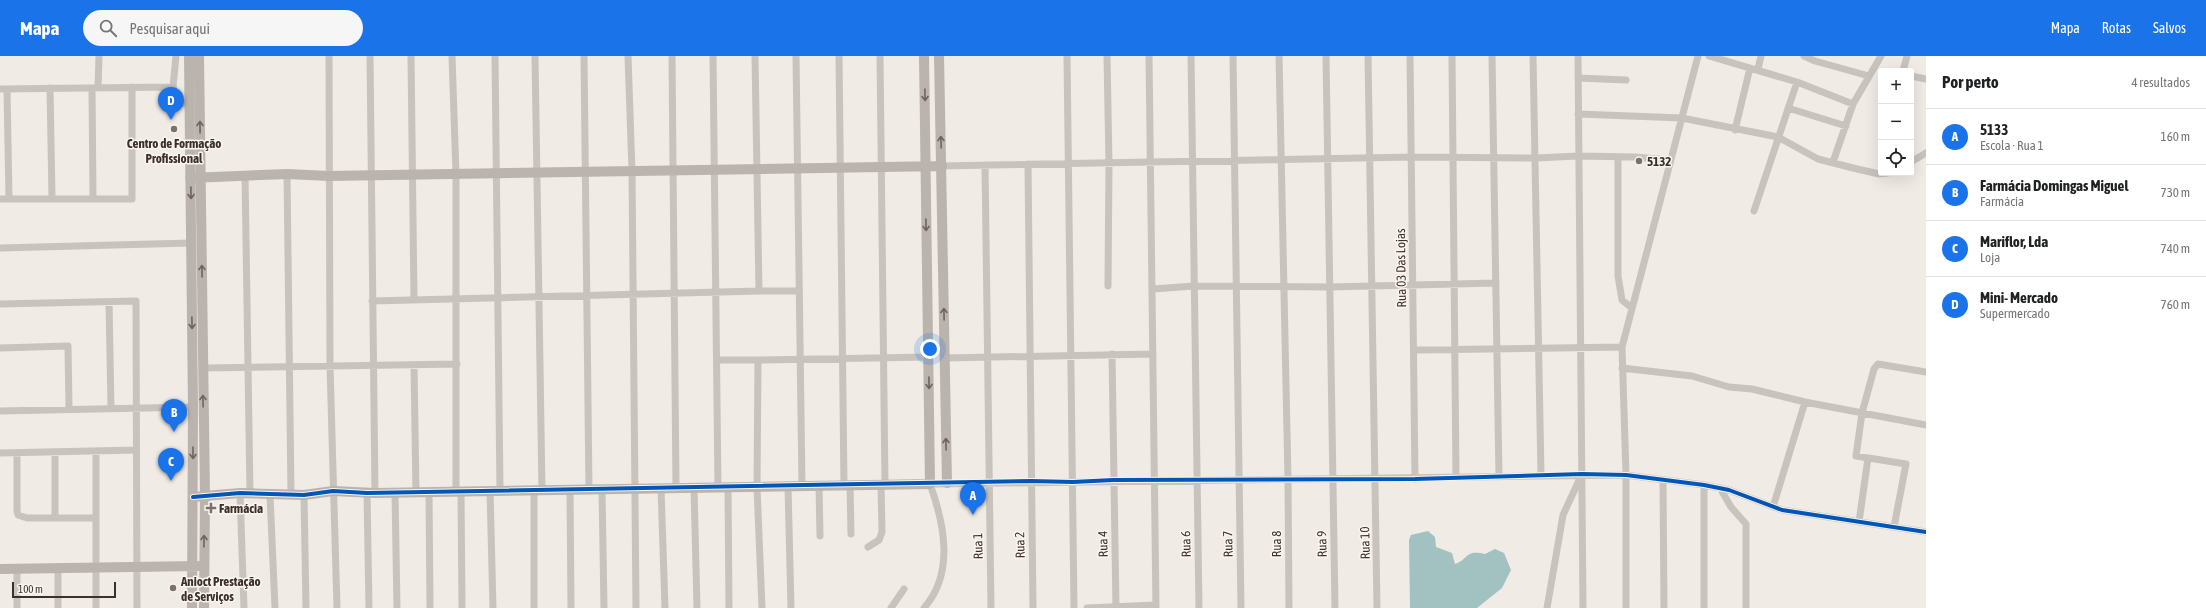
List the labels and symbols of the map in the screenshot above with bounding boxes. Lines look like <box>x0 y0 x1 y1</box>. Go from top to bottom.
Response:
pin: D <box>158 87 184 120</box>
one-way arrow <box>921 88 929 101</box>
one-way arrow <box>196 121 204 134</box>
marker: Centro de Formação Profissional <box>169 124 179 134</box>
place label: Centro de Formação Profissional <box>127 136 221 166</box>
one-way arrow <box>937 136 945 149</box>
place label: 5132 <box>1647 154 1671 169</box>
marker: 5132 <box>1634 156 1644 166</box>
one-way arrow <box>187 186 195 199</box>
one-way arrow <box>923 218 930 231</box>
street label: Rua 03 Das Lojas <box>1393 228 1409 308</box>
one-way arrow <box>198 265 206 278</box>
one-way arrow <box>940 308 948 321</box>
one-way arrow <box>188 316 196 329</box>
your location <box>920 339 940 359</box>
one-way arrow <box>925 376 933 389</box>
one-way arrow <box>200 395 207 408</box>
pin: B <box>161 399 187 432</box>
one-way arrow <box>942 438 950 451</box>
one-way arrow <box>189 446 197 459</box>
pin: C <box>158 448 184 481</box>
pin: A <box>960 482 986 515</box>
place label: Farmácia <box>219 501 263 516</box>
marker: Farmácia <box>206 503 216 513</box>
street label: Rua 10 <box>1357 526 1373 560</box>
street label: Rua 4 <box>1095 531 1111 557</box>
street label: Rua 6 <box>1178 531 1194 557</box>
street label: Rua 7 <box>1220 531 1236 557</box>
street label: Rua 8 <box>1269 531 1284 557</box>
street label: Rua 9 <box>1314 531 1330 557</box>
street label: Rua 2 <box>1012 532 1028 558</box>
street label: Rua 1 <box>970 533 986 559</box>
one-way arrow <box>201 535 208 548</box>
place label: Anioct Prestação de Serviços <box>180 574 261 604</box>
scale bar <box>12 580 116 599</box>
marker: Anioct Prestação de Serviços <box>168 583 178 593</box>

